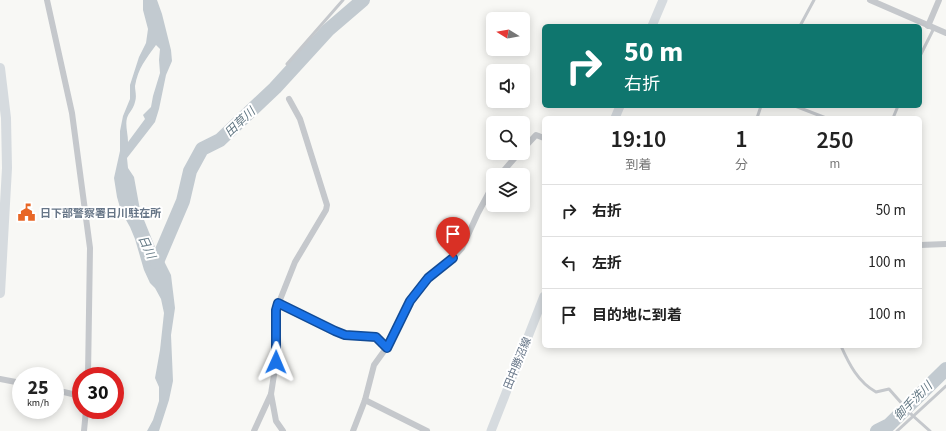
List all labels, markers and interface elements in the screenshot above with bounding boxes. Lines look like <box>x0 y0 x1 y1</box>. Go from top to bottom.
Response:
north arrow <box>486 12 530 56</box>
map controls <box>486 12 530 212</box>
text: 50 m <box>624 32 683 72</box>
icon: right <box>558 40 610 92</box>
button: sound <box>486 64 530 108</box>
text: 右折 <box>624 72 660 97</box>
water label: 田草川 <box>221 103 261 141</box>
button: search <box>486 116 530 160</box>
text: 19:10 <box>611 122 666 157</box>
text: 1 <box>735 122 748 157</box>
text: 250 <box>817 123 853 158</box>
text: m <box>830 155 840 173</box>
text: 到着 <box>625 156 651 174</box>
text: 分 <box>735 156 748 174</box>
button: layers <box>486 168 530 212</box>
icon: right <box>558 200 580 222</box>
text: 50 m <box>876 200 906 221</box>
text: 右折 <box>592 201 622 222</box>
public building icon: 日下部警察署日川駐在所 <box>17 203 37 223</box>
place label: 日下部警察署日川駐在所 <box>40 206 161 221</box>
pin <box>436 217 470 258</box>
icon: arrive <box>442 223 464 245</box>
water label: 日川 <box>134 233 160 263</box>
icon: left <box>558 252 580 274</box>
text: 100 m <box>868 252 906 273</box>
text: 左折 <box>592 253 622 274</box>
icon: arrive <box>558 304 580 326</box>
text: 100 m <box>868 304 906 325</box>
text: 目的地に到着 <box>592 305 682 326</box>
street label: 田中勝沼線 <box>500 335 535 391</box>
position arrow <box>255 341 297 383</box>
speed limit sign: 30 <box>72 367 124 419</box>
text: 25 <box>27 374 49 402</box>
water label: 御手洗川 <box>890 377 938 424</box>
text: km/h <box>27 396 49 410</box>

